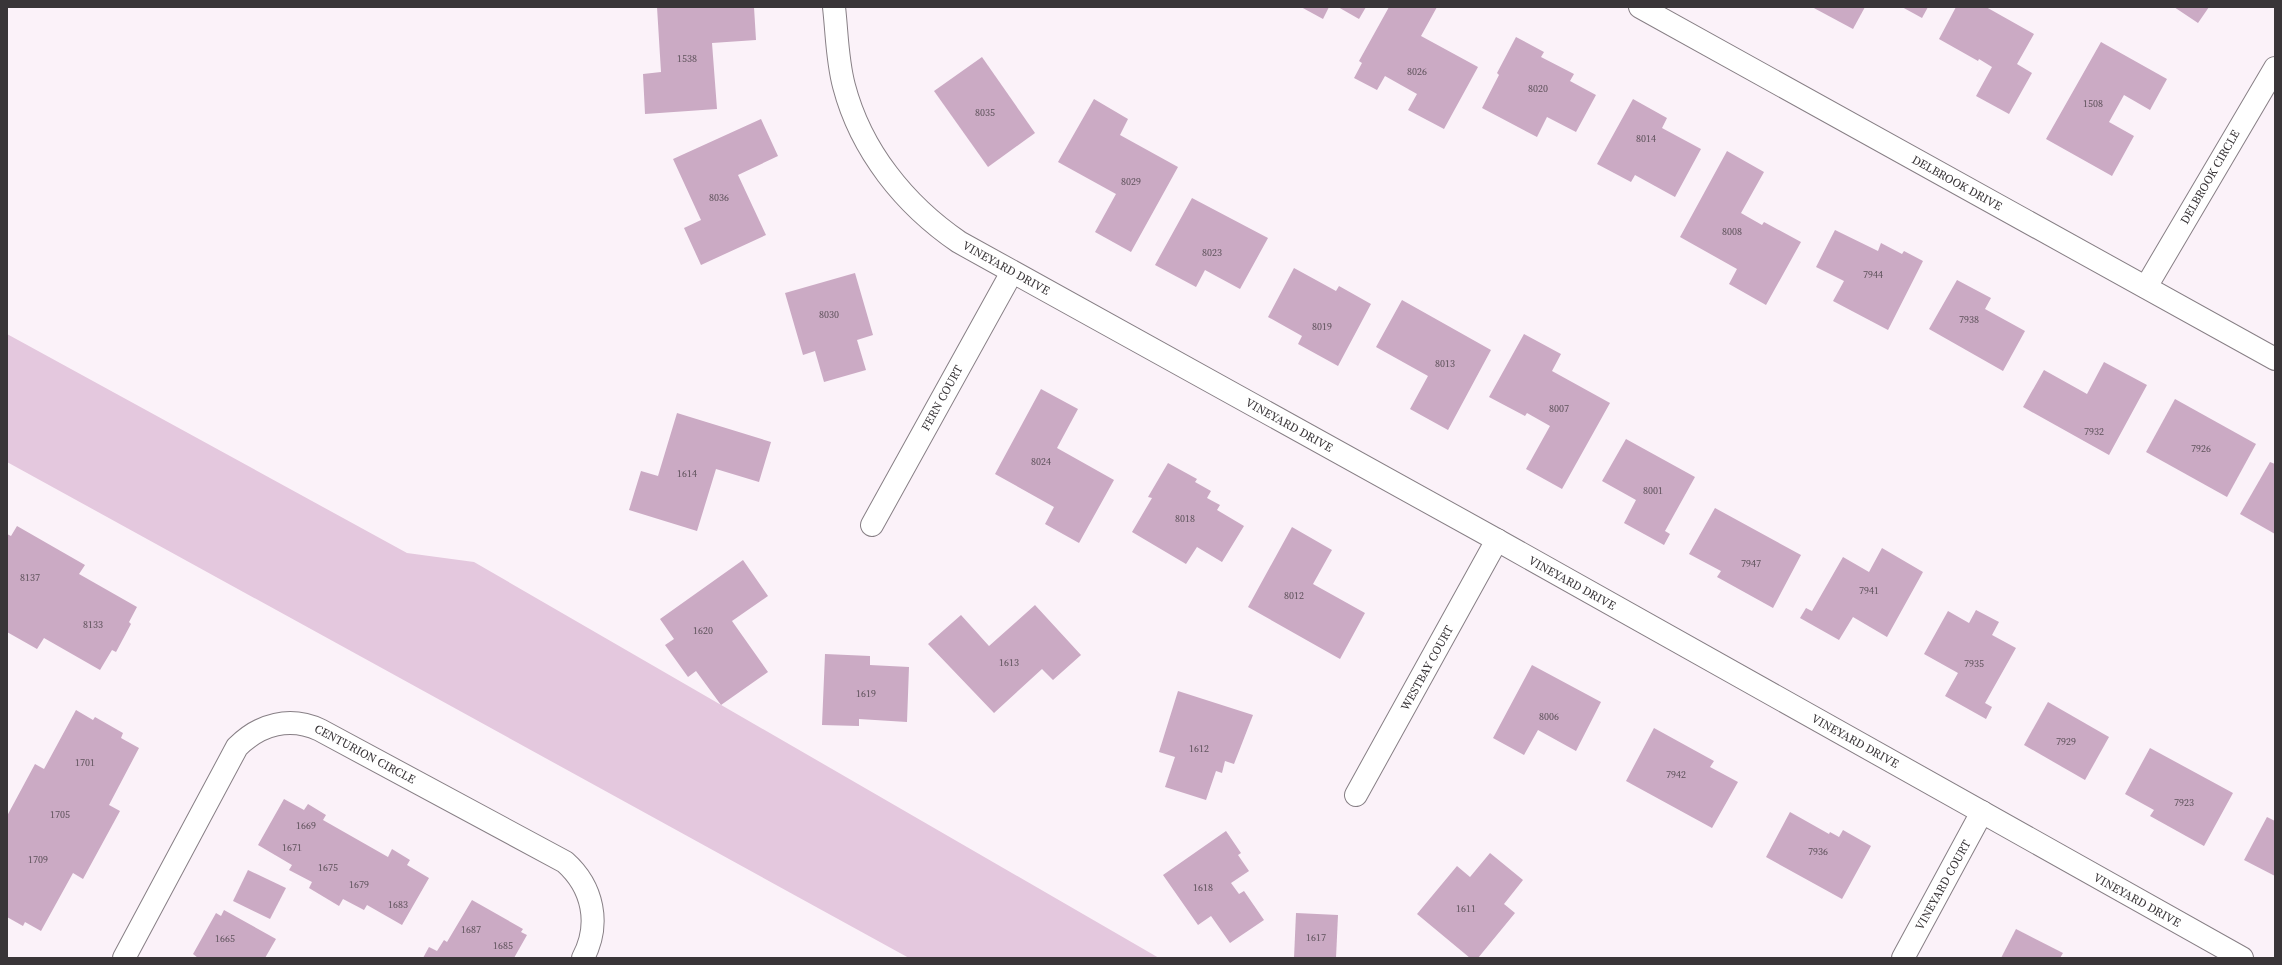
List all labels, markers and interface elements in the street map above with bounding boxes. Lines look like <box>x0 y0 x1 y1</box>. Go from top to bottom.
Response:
house number: 1538 <box>677 52 697 65</box>
house number: 8026 <box>1407 65 1427 78</box>
house number: 8020 <box>1528 82 1548 95</box>
house number: 1508 <box>2083 97 2103 110</box>
house number: 8035 <box>975 106 995 119</box>
street label: DELBROOK CIRCLE <box>2177 127 2243 227</box>
house number: 8014 <box>1636 132 1656 145</box>
street label: DELBROOK DRIVE <box>1909 152 2005 214</box>
house number: 8029 <box>1121 175 1141 188</box>
house number: 8036 <box>709 191 729 204</box>
house number: 8008 <box>1722 225 1742 238</box>
street label: VINEYARD DRIVE <box>959 237 1053 299</box>
house number: 8023 <box>1202 246 1222 259</box>
house number: 7944 <box>1863 268 1883 281</box>
house number: 8030 <box>819 308 839 321</box>
house number: 7938 <box>1959 313 1979 326</box>
house number: 8019 <box>1312 320 1332 333</box>
house number: 8013 <box>1435 357 1455 370</box>
street label: FERN COURT <box>917 362 967 434</box>
street label: VINEYARD DRIVE <box>1242 394 1336 456</box>
house number: 8007 <box>1549 402 1569 415</box>
house number: 7932 <box>2084 425 2104 438</box>
house number: 7926 <box>2191 442 2211 455</box>
house number: 8024 <box>1031 455 1051 468</box>
house number: 1614 <box>677 467 697 480</box>
house number: 8001 <box>1643 484 1663 497</box>
house number: 8018 <box>1175 512 1195 525</box>
street label: VINEYARD DRIVE <box>1525 552 1619 614</box>
house number: 7947 <box>1741 557 1761 570</box>
house number: 8137 <box>20 571 40 584</box>
house number: 7941 <box>1859 584 1879 597</box>
house number: 8012 <box>1284 589 1304 602</box>
house number: 8133 <box>83 618 103 631</box>
street label: WESTBAY COURT <box>1397 622 1457 713</box>
house number: 1620 <box>693 624 713 637</box>
house number: 1613 <box>999 656 1019 669</box>
house number: 7935 <box>1964 657 1984 670</box>
house number: 1619 <box>856 687 876 700</box>
house number: 8006 <box>1539 710 1559 723</box>
street label: VINEYARD DRIVE <box>1808 710 1902 772</box>
street label: CENTURION CIRCLE <box>312 721 418 787</box>
house number: 7929 <box>2056 735 2076 748</box>
house number: 1612 <box>1189 742 1209 755</box>
house number: 1701 <box>75 756 95 769</box>
house number: 7942 <box>1666 768 1686 781</box>
house number: 7923 <box>2174 796 2194 809</box>
house number: 1705 <box>50 808 70 821</box>
house number: 1669 <box>296 819 316 832</box>
street label: VINEYARD COURT <box>1912 836 1975 933</box>
house number: 1671 <box>282 841 302 854</box>
house number: 7936 <box>1808 845 1828 858</box>
house number: 1709 <box>28 853 48 866</box>
house number: 1675 <box>318 861 338 874</box>
street label: VINEYARD DRIVE <box>2090 869 2184 931</box>
house number: 1679 <box>349 878 369 891</box>
house number: 1618 <box>1193 881 1213 894</box>
house number: 1683 <box>388 898 408 911</box>
house number: 1611 <box>1456 902 1476 915</box>
house number: 1687 <box>461 923 481 936</box>
house number: 1617 <box>1306 931 1326 944</box>
house number: 1665 <box>215 932 235 945</box>
house number: 1685 <box>493 939 513 952</box>

